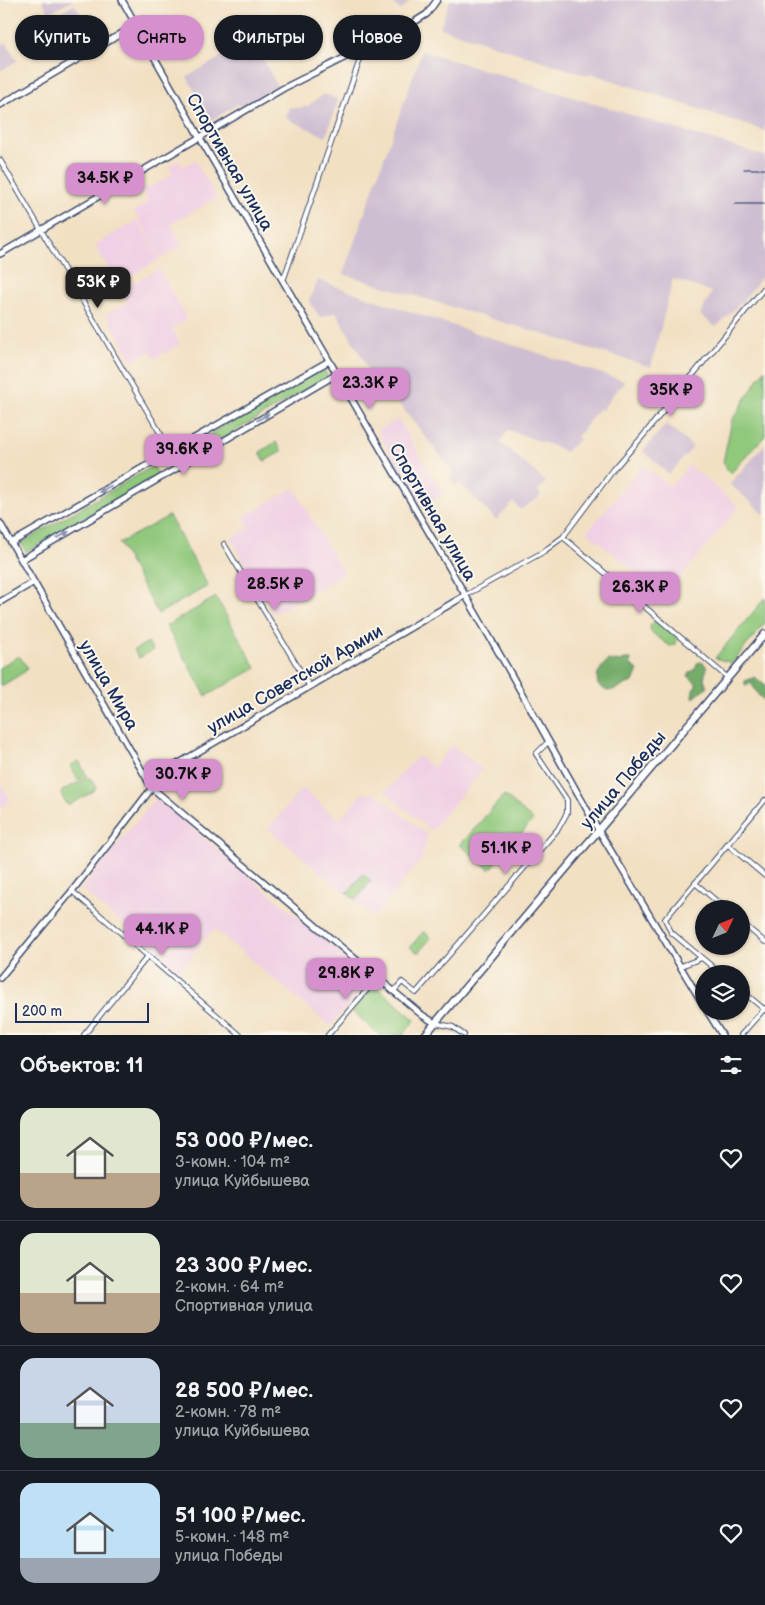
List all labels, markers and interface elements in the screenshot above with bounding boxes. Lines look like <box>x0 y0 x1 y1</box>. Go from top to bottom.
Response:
chip: Купить <box>15 15 109 60</box>
chip: Снять <box>119 15 204 60</box>
chip: Фильтры <box>214 15 323 60</box>
chip: Новое <box>333 15 421 60</box>
street label: Спортивная улица <box>182 90 278 235</box>
pin: 34.5K ₽ <box>59 162 151 205</box>
text: 34.5K ₽ <box>77 169 133 188</box>
pin: 53K ₽ <box>63 266 133 309</box>
text: 53K ₽ <box>76 273 120 292</box>
pin: 23.3K ₽ <box>324 368 416 410</box>
text: 23.3K ₽ <box>342 374 398 393</box>
pin: 35K ₽ <box>636 374 706 417</box>
text: 35K ₽ <box>649 381 693 400</box>
one-way arrow <box>257 413 270 422</box>
pin: 39.6K ₽ <box>138 434 230 476</box>
text: 39.6K ₽ <box>156 440 212 459</box>
street label: Спортивная улица <box>385 440 481 585</box>
one-way arrow <box>98 485 111 494</box>
one-way arrow <box>55 531 70 539</box>
pin: 28.5K ₽ <box>229 568 321 611</box>
pin: 26.3K ₽ <box>594 572 686 614</box>
text: 28.5K ₽ <box>247 575 303 594</box>
text: 26.3K ₽ <box>612 578 668 597</box>
street label: улица Советской Армии <box>204 620 387 738</box>
street label: улица Мира <box>74 636 143 734</box>
street label: улица Победы <box>576 727 670 834</box>
pin: 30.7K ₽ <box>137 758 229 801</box>
text: 30.7K ₽ <box>155 765 211 784</box>
pin: 51.1K ₽ <box>460 832 552 875</box>
text: 51.1K ₽ <box>481 839 531 858</box>
north arrow <box>695 900 750 955</box>
map controls <box>695 900 750 1020</box>
pin: 44.1K ₽ <box>116 914 208 956</box>
text: 44.1K ₽ <box>135 920 189 939</box>
pin: 29.8K ₽ <box>300 958 392 1000</box>
text: 29.8K ₽ <box>318 964 374 983</box>
button: layers <box>695 965 750 1020</box>
scale bar <box>15 1000 149 1023</box>
text: 200 m <box>22 1003 62 1020</box>
icon: filters <box>717 1051 745 1079</box>
text: Объектов: 11 <box>20 1053 144 1078</box>
icon: home <box>60 1128 120 1188</box>
text: 53 000 ₽/мес. <box>175 1128 313 1153</box>
icon: heart <box>717 1144 745 1172</box>
text: 3-комн. · 104 m² <box>175 1153 290 1172</box>
text: улица Куйбышева <box>175 1172 310 1191</box>
icon: home <box>60 1253 120 1313</box>
text: 23 300 ₽/мес. <box>175 1253 312 1278</box>
icon: heart <box>717 1269 745 1297</box>
text: 2-комн. · 64 m² <box>175 1278 284 1297</box>
text: Спортивная улица <box>175 1297 313 1316</box>
icon: home <box>60 1378 120 1438</box>
text: 28 500 ₽/мес. <box>175 1378 313 1403</box>
icon: heart <box>717 1394 745 1422</box>
text: 2-комн. · 78 m² <box>175 1403 281 1422</box>
text: улица Куйбышева <box>175 1422 310 1441</box>
icon: home <box>60 1503 120 1563</box>
text: 51 100 ₽/мес. <box>175 1503 306 1528</box>
icon: heart <box>717 1519 745 1547</box>
text: 5-комн. · 148 m² <box>175 1528 290 1547</box>
text: улица Победы <box>175 1547 283 1566</box>

